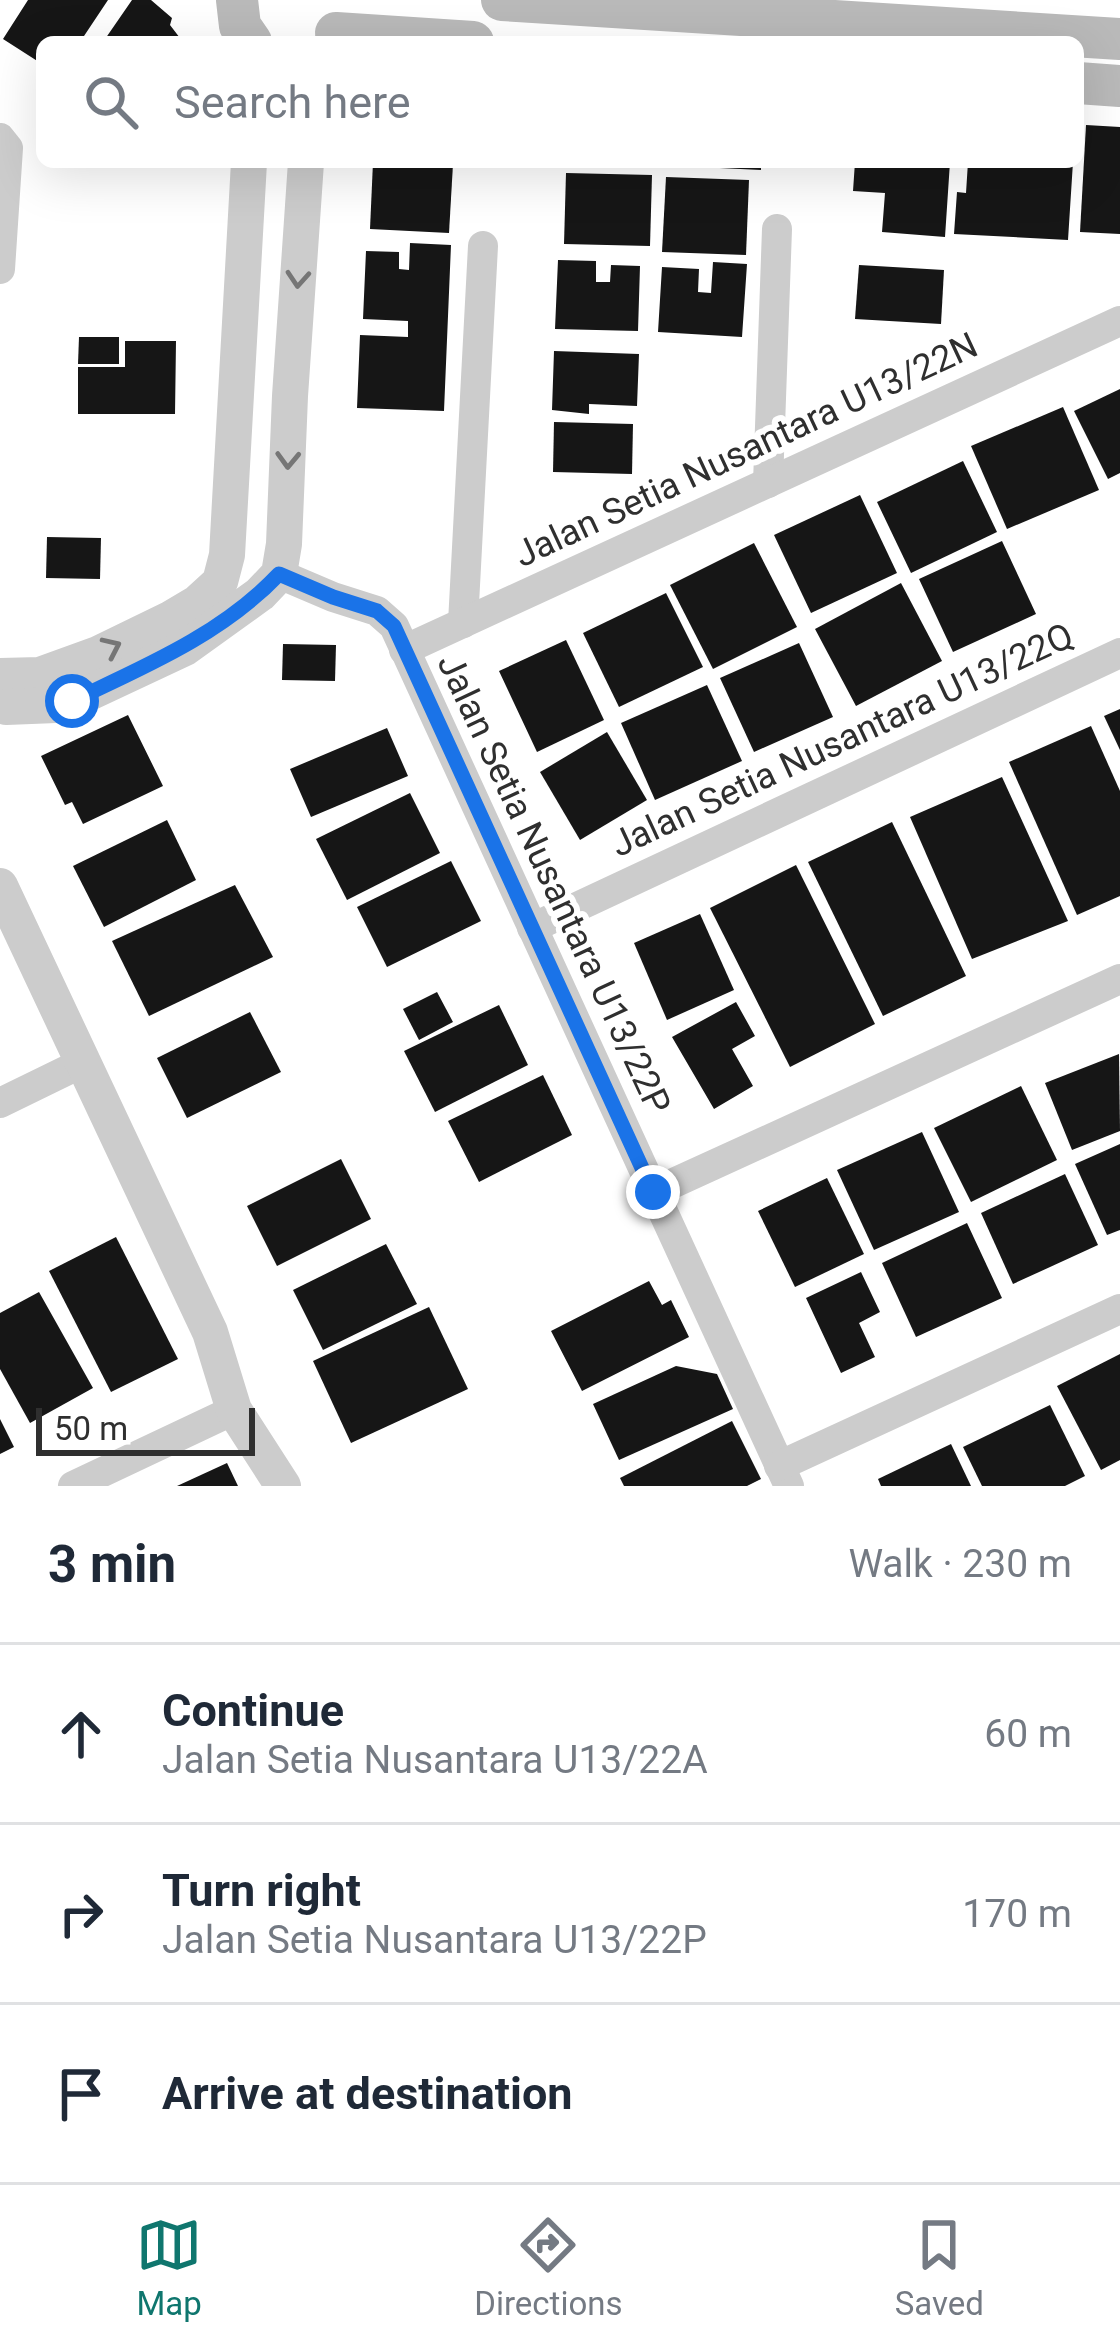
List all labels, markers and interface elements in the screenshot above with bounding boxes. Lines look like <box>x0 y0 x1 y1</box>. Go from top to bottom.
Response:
search box <box>36 36 1084 168</box>
icon: search <box>78 69 144 135</box>
text: Search here <box>174 76 411 129</box>
one-way arrow <box>286 270 312 289</box>
street label: Jalan Setia Nusantara U13/22N <box>508 324 984 576</box>
one-way arrow <box>275 451 301 470</box>
street label: Jalan Setia Nusantara U13/22Q <box>604 614 1080 866</box>
one-way arrow <box>100 638 121 661</box>
street label: Jalan Setia Nusantara U13/22P <box>429 647 679 1121</box>
route start <box>45 674 99 728</box>
route end <box>626 1165 680 1219</box>
scale bar <box>36 1402 255 1455</box>
text: 50 m <box>54 1409 128 1448</box>
text: 3 min <box>48 1535 176 1594</box>
text: Walk · 230 m <box>848 1541 1072 1587</box>
text: Continue <box>162 1684 344 1737</box>
icon: ahead <box>48 1701 114 1767</box>
text: 60 m <box>984 1711 1072 1757</box>
text: Jalan Setia Nusantara U13/22A <box>162 1737 708 1783</box>
text: Turn right <box>162 1864 361 1917</box>
icon: right <box>48 1881 114 1947</box>
text: 170 m <box>962 1891 1072 1937</box>
text: Jalan Setia Nusantara U13/22P <box>162 1917 707 1963</box>
icon: arrive <box>48 2061 114 2127</box>
text: Arrive at destination <box>162 2067 573 2120</box>
tab: Map <box>136 2212 202 2323</box>
tab: Directions <box>474 2212 623 2323</box>
tab: Saved <box>895 2212 984 2323</box>

